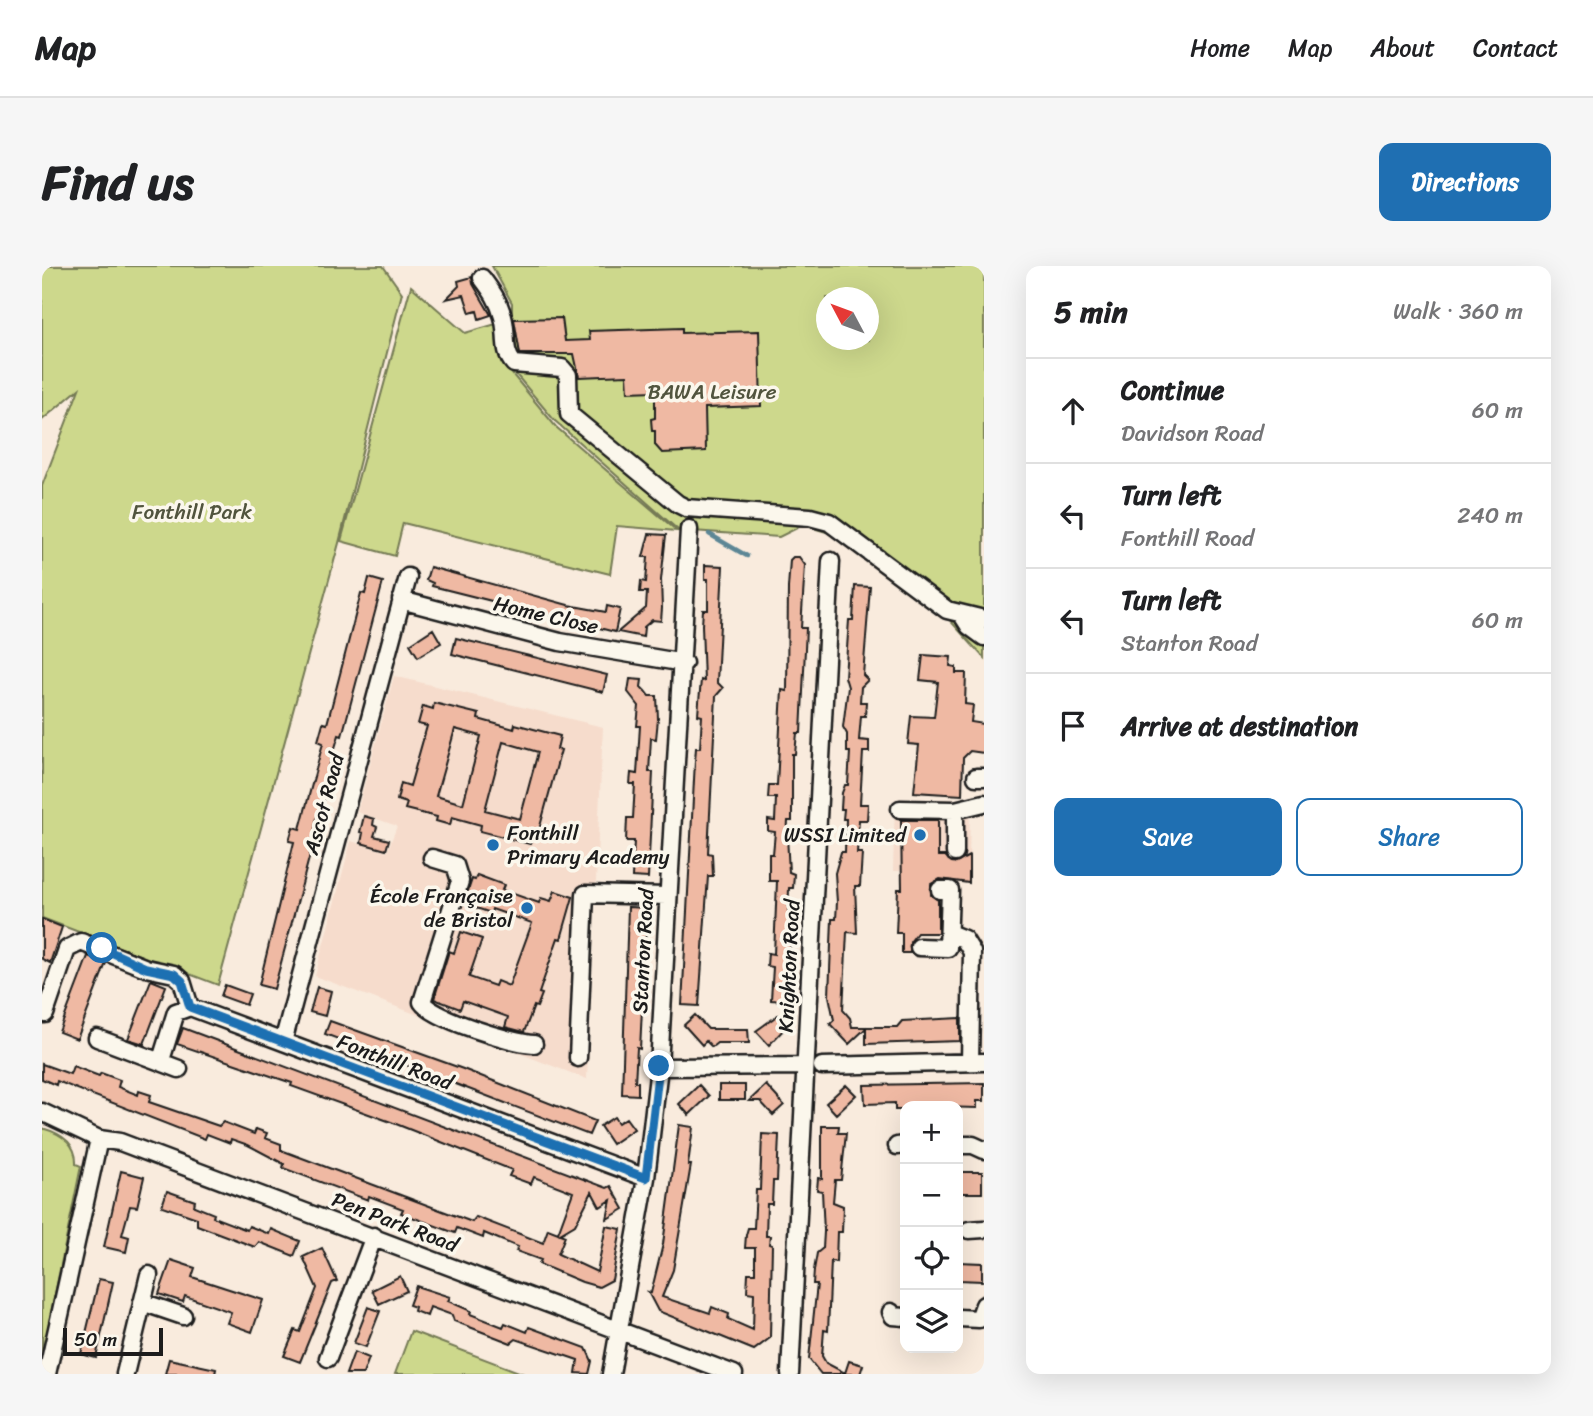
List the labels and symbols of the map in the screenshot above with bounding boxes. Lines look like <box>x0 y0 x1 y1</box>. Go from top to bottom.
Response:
north arrow <box>816 287 879 350</box>
park label: BAWA Leisure <box>647 373 777 411</box>
park label: Fonthill Park <box>132 493 253 531</box>
street label: Home Close <box>490 584 603 646</box>
street label: Ascot Road <box>292 747 356 860</box>
place label: Fonthill Primary Academy <box>507 814 670 876</box>
place label: WSSI Limited <box>784 816 908 854</box>
marker: WSSI Limited <box>912 827 928 843</box>
marker: Fonthill Primary Academy <box>485 837 501 853</box>
place label: École Française de Bristol <box>369 877 514 939</box>
street label: Stanton Road <box>621 886 665 1014</box>
street label: Knighton Road <box>767 897 812 1033</box>
marker: École Française de Bristol <box>519 900 535 916</box>
route start <box>86 932 117 963</box>
street label: Fonthill Road <box>331 1022 460 1102</box>
route end <box>643 1050 674 1081</box>
street label: Pen Park Road <box>326 1180 466 1264</box>
scale bar <box>63 1325 163 1357</box>

